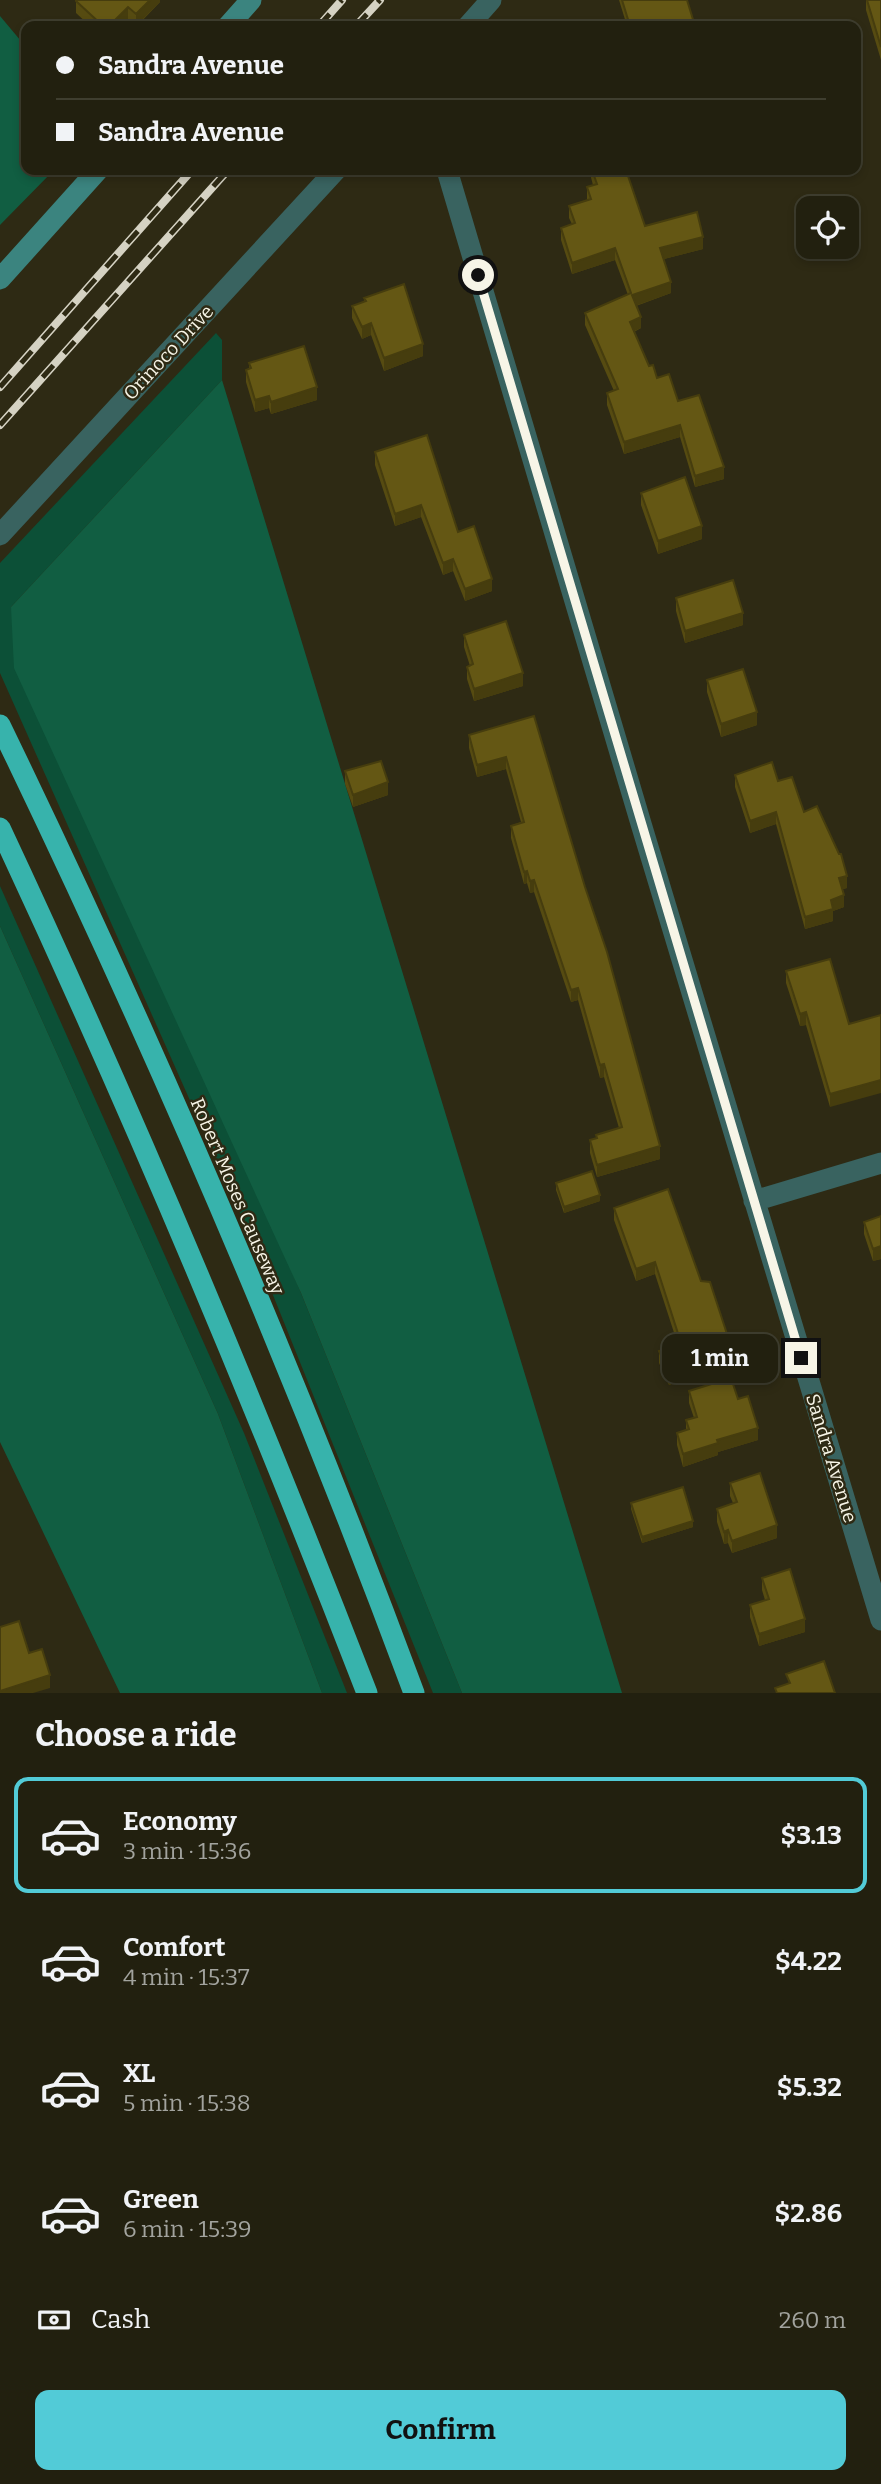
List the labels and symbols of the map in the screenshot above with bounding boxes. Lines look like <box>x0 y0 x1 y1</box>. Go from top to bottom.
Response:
route start <box>462 259 494 291</box>
street label: Orinoco Drive <box>119 300 218 405</box>
street label: Robert Moses Causeway <box>186 1094 290 1299</box>
callout: 1 min <box>661 1334 776 1382</box>
route end <box>785 1342 817 1374</box>
street label: Sandra Avenue <box>801 1391 862 1525</box>

